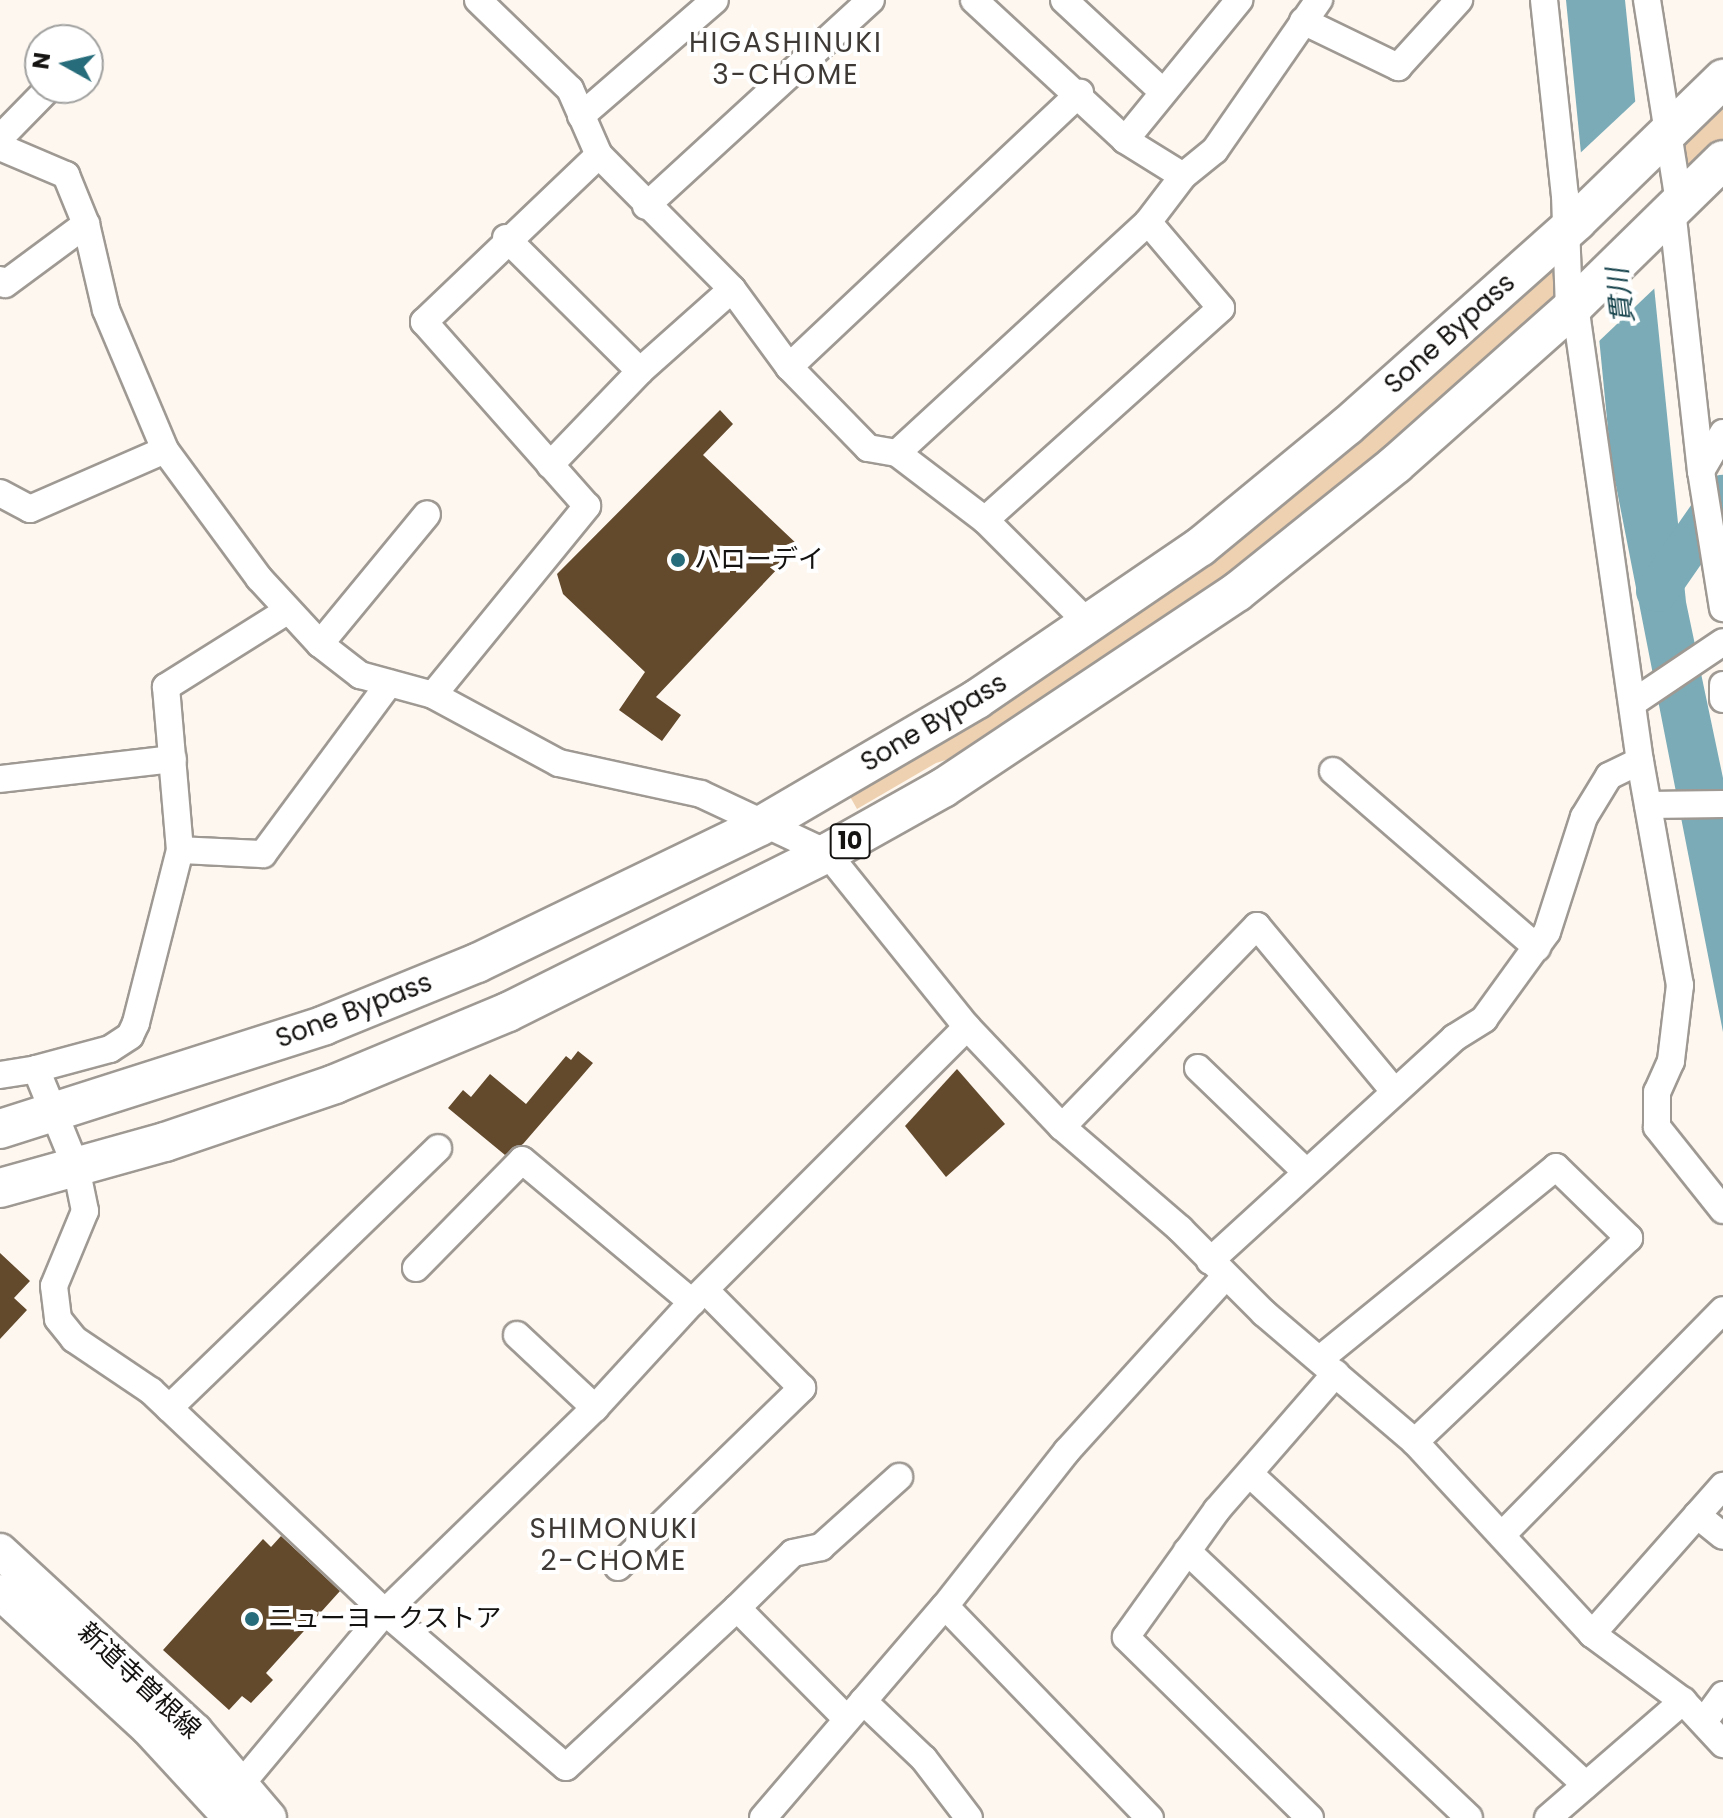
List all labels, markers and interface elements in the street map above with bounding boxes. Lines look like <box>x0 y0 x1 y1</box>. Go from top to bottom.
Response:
north arrow <box>24 24 104 104</box>
district label: HIGASHINUKI 3-CHOME <box>689 26 883 92</box>
text: N <box>25 51 58 71</box>
water label: 貫川 <box>1601 266 1641 326</box>
street label: Sone Bypass <box>1378 267 1522 401</box>
place label: ハローデイ <box>694 544 824 576</box>
marker: ハローデイ <box>669 551 687 569</box>
street label: Sone Bypass <box>855 667 1013 779</box>
road number: 10 <box>828 821 872 861</box>
street label: Sone Bypass <box>272 967 436 1055</box>
district label: SHIMONUKI 2-CHOME <box>529 1512 699 1578</box>
place label: ニューヨークストア <box>268 1603 502 1635</box>
marker: ニューヨークストア <box>243 1610 261 1628</box>
street label: 新道寺曽根線 <box>71 1616 207 1746</box>

